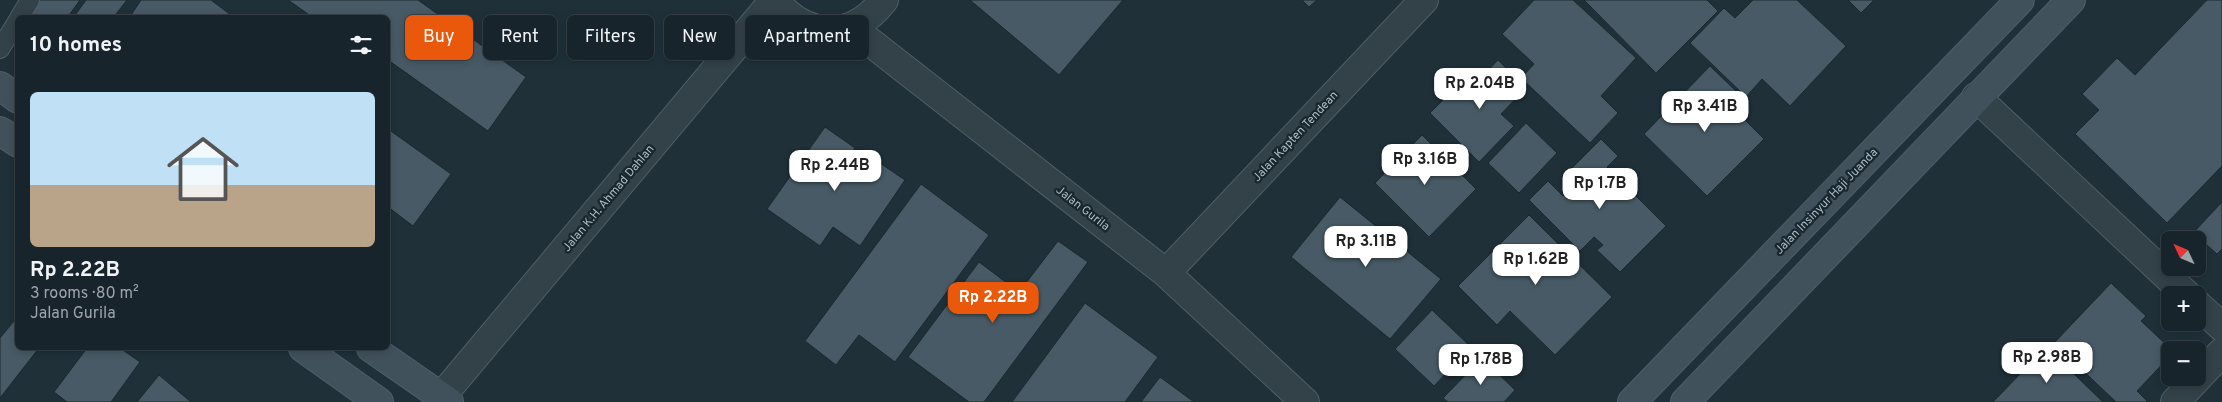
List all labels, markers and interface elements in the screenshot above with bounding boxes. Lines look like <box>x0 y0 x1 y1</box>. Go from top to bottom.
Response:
chip: Buy <box>405 15 473 60</box>
chip: Rent <box>483 15 557 60</box>
chip: Filters <box>567 15 654 60</box>
chip: New <box>664 15 735 60</box>
chip: Apartment <box>745 15 869 60</box>
icon: filters <box>347 31 375 59</box>
text: 10 homes <box>30 32 122 59</box>
pin: Rp 2.04B <box>1428 68 1532 110</box>
text: Rp 2.04B <box>1445 74 1515 94</box>
street label: Jalan Kapten Tendean <box>1249 88 1342 186</box>
pin: Rp 3.41B <box>1653 90 1757 133</box>
text: Rp 3.41B <box>1672 97 1738 117</box>
icon: home <box>158 124 248 214</box>
street label: Jalan K.H. Ahmad Dahlan <box>559 142 658 255</box>
pin: Rp 3.16B <box>1373 144 1477 186</box>
street label: Jalan Insinyur Haji Juanda <box>1772 145 1882 258</box>
pin: Rp 2.44B <box>783 150 887 192</box>
text: Rp 3.16B <box>1393 150 1457 170</box>
text: Rp 2.44B <box>800 156 870 176</box>
pin: Rp 1.7B <box>1554 168 1646 210</box>
text: Rp 1.7B <box>1574 174 1626 194</box>
street label: Jalan Gurila <box>1052 183 1113 235</box>
pin: Rp 3.11B <box>1314 226 1418 268</box>
north arrow <box>2161 231 2206 276</box>
map controls <box>2161 231 2206 386</box>
text: Rp 3.11B <box>1335 232 1397 252</box>
pin: Rp 1.62B <box>1484 244 1588 286</box>
text: Rp 1.62B <box>1503 250 1569 270</box>
text: Rp 2.22B <box>30 257 120 284</box>
pin: Rp 2.22B <box>941 282 1045 324</box>
text: 3 rooms · 80 m² <box>30 284 139 304</box>
button: + <box>2161 286 2206 331</box>
text: Rp 2.22B <box>959 288 1027 308</box>
text: Jalan Gurila <box>30 304 116 324</box>
button: − <box>2161 341 2206 386</box>
pin: Rp 2.98B <box>1995 342 2099 384</box>
pin: Rp 1.78B <box>1429 344 1533 386</box>
text: Rp 2.98B <box>2013 348 2081 368</box>
text: Rp 1.78B <box>1450 350 1512 370</box>

